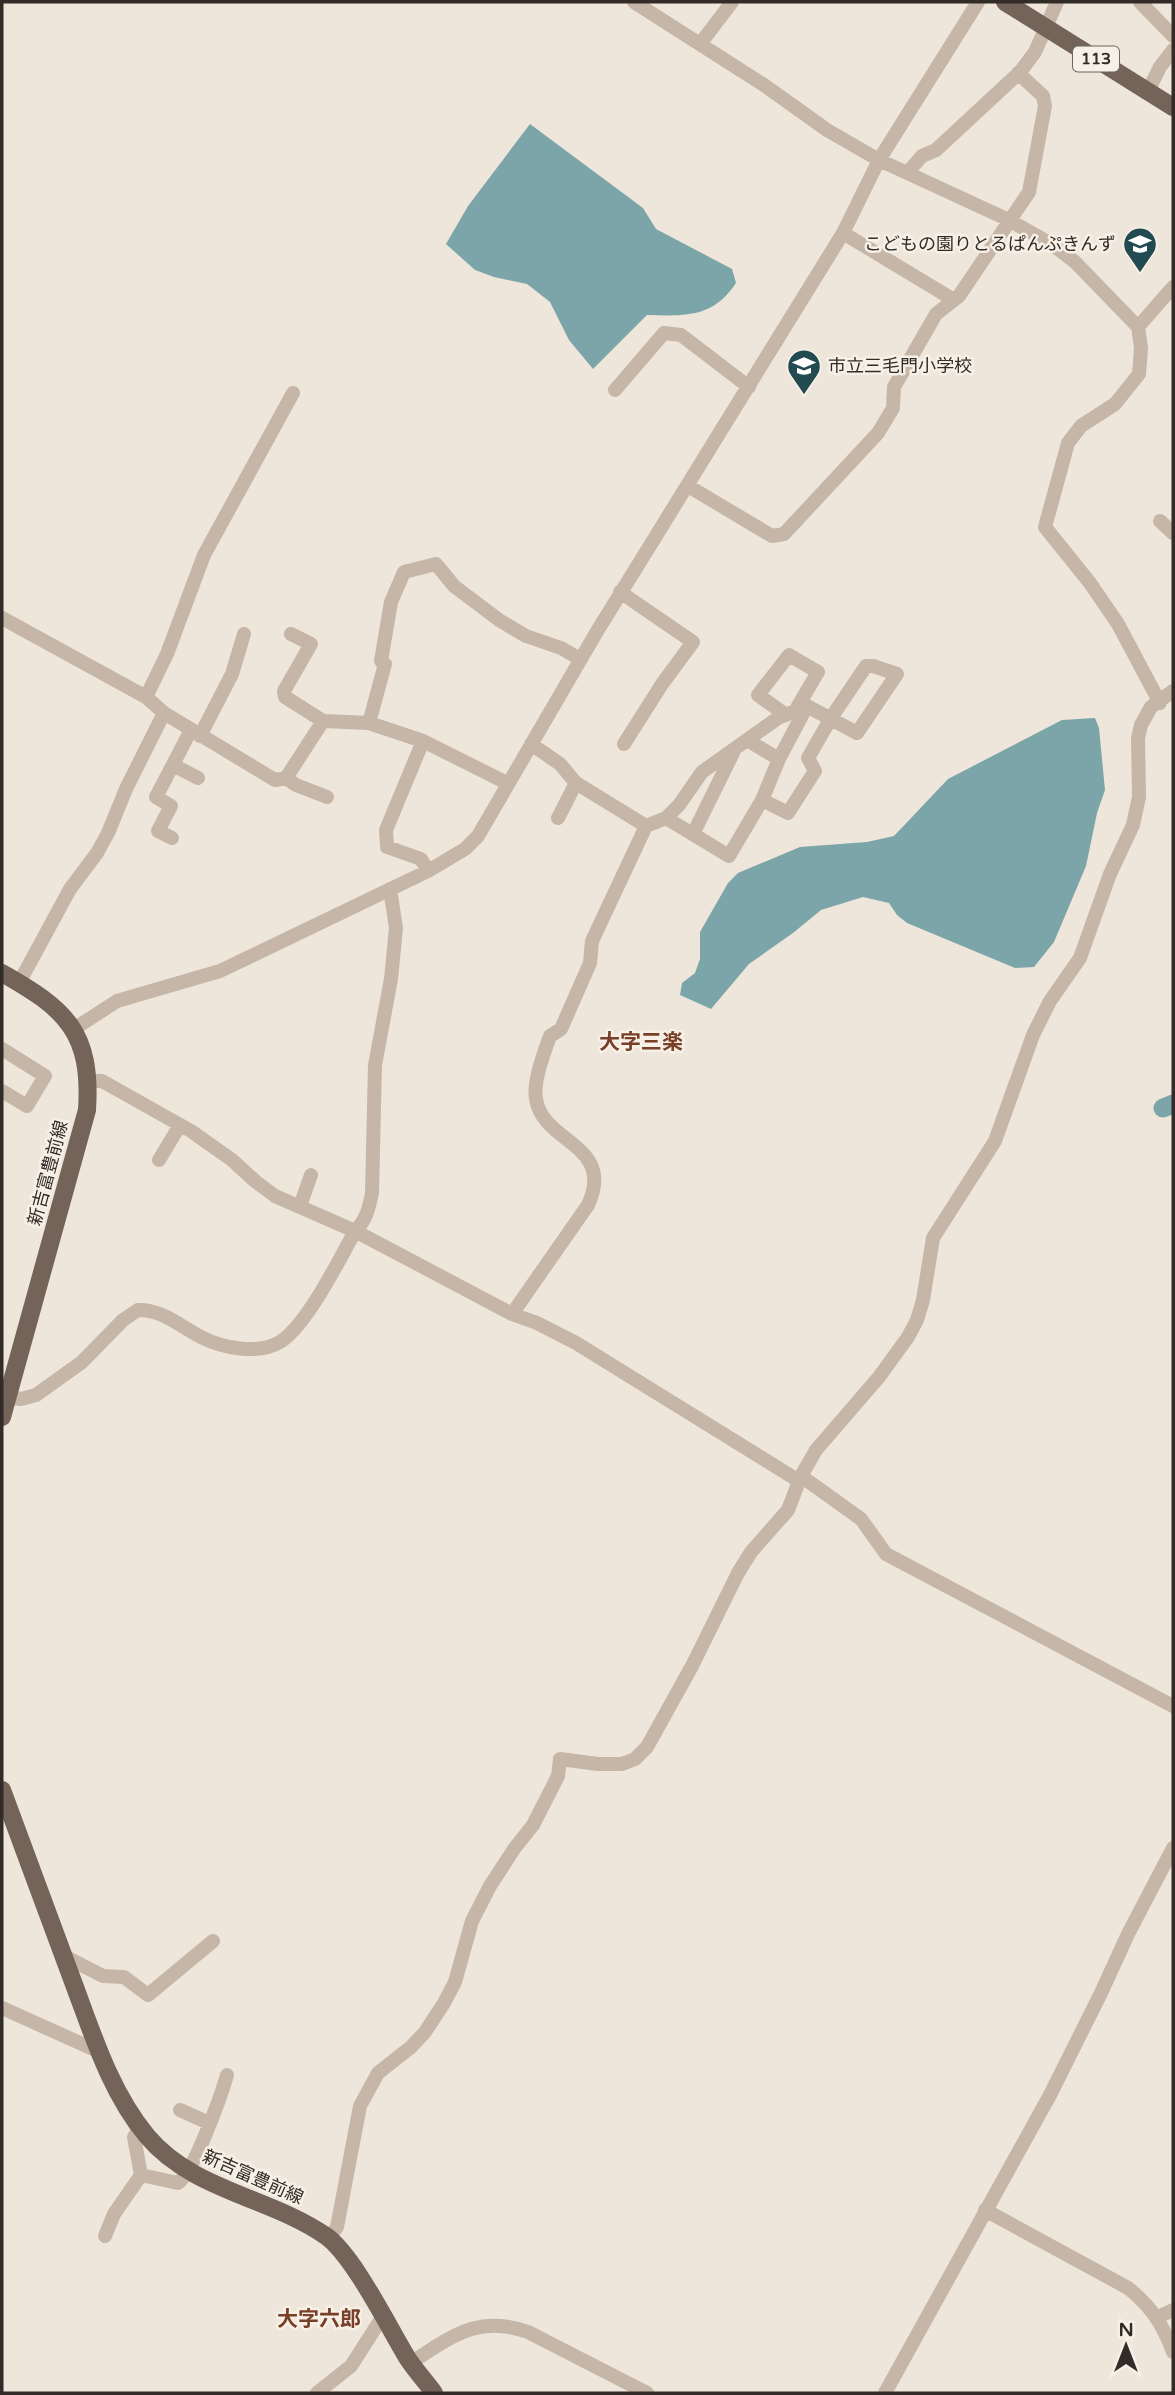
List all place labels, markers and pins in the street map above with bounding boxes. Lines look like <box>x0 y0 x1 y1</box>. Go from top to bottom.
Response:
school or university icon: こどもの園りとるぱんぷきんず <box>1121 225 1159 274</box>
place label: こどもの園りとるぱんぷきんず <box>864 233 1116 255</box>
school or university icon: 市立三毛門小学校 <box>785 347 823 396</box>
place label: 市立三毛門小学校 <box>828 355 972 377</box>

